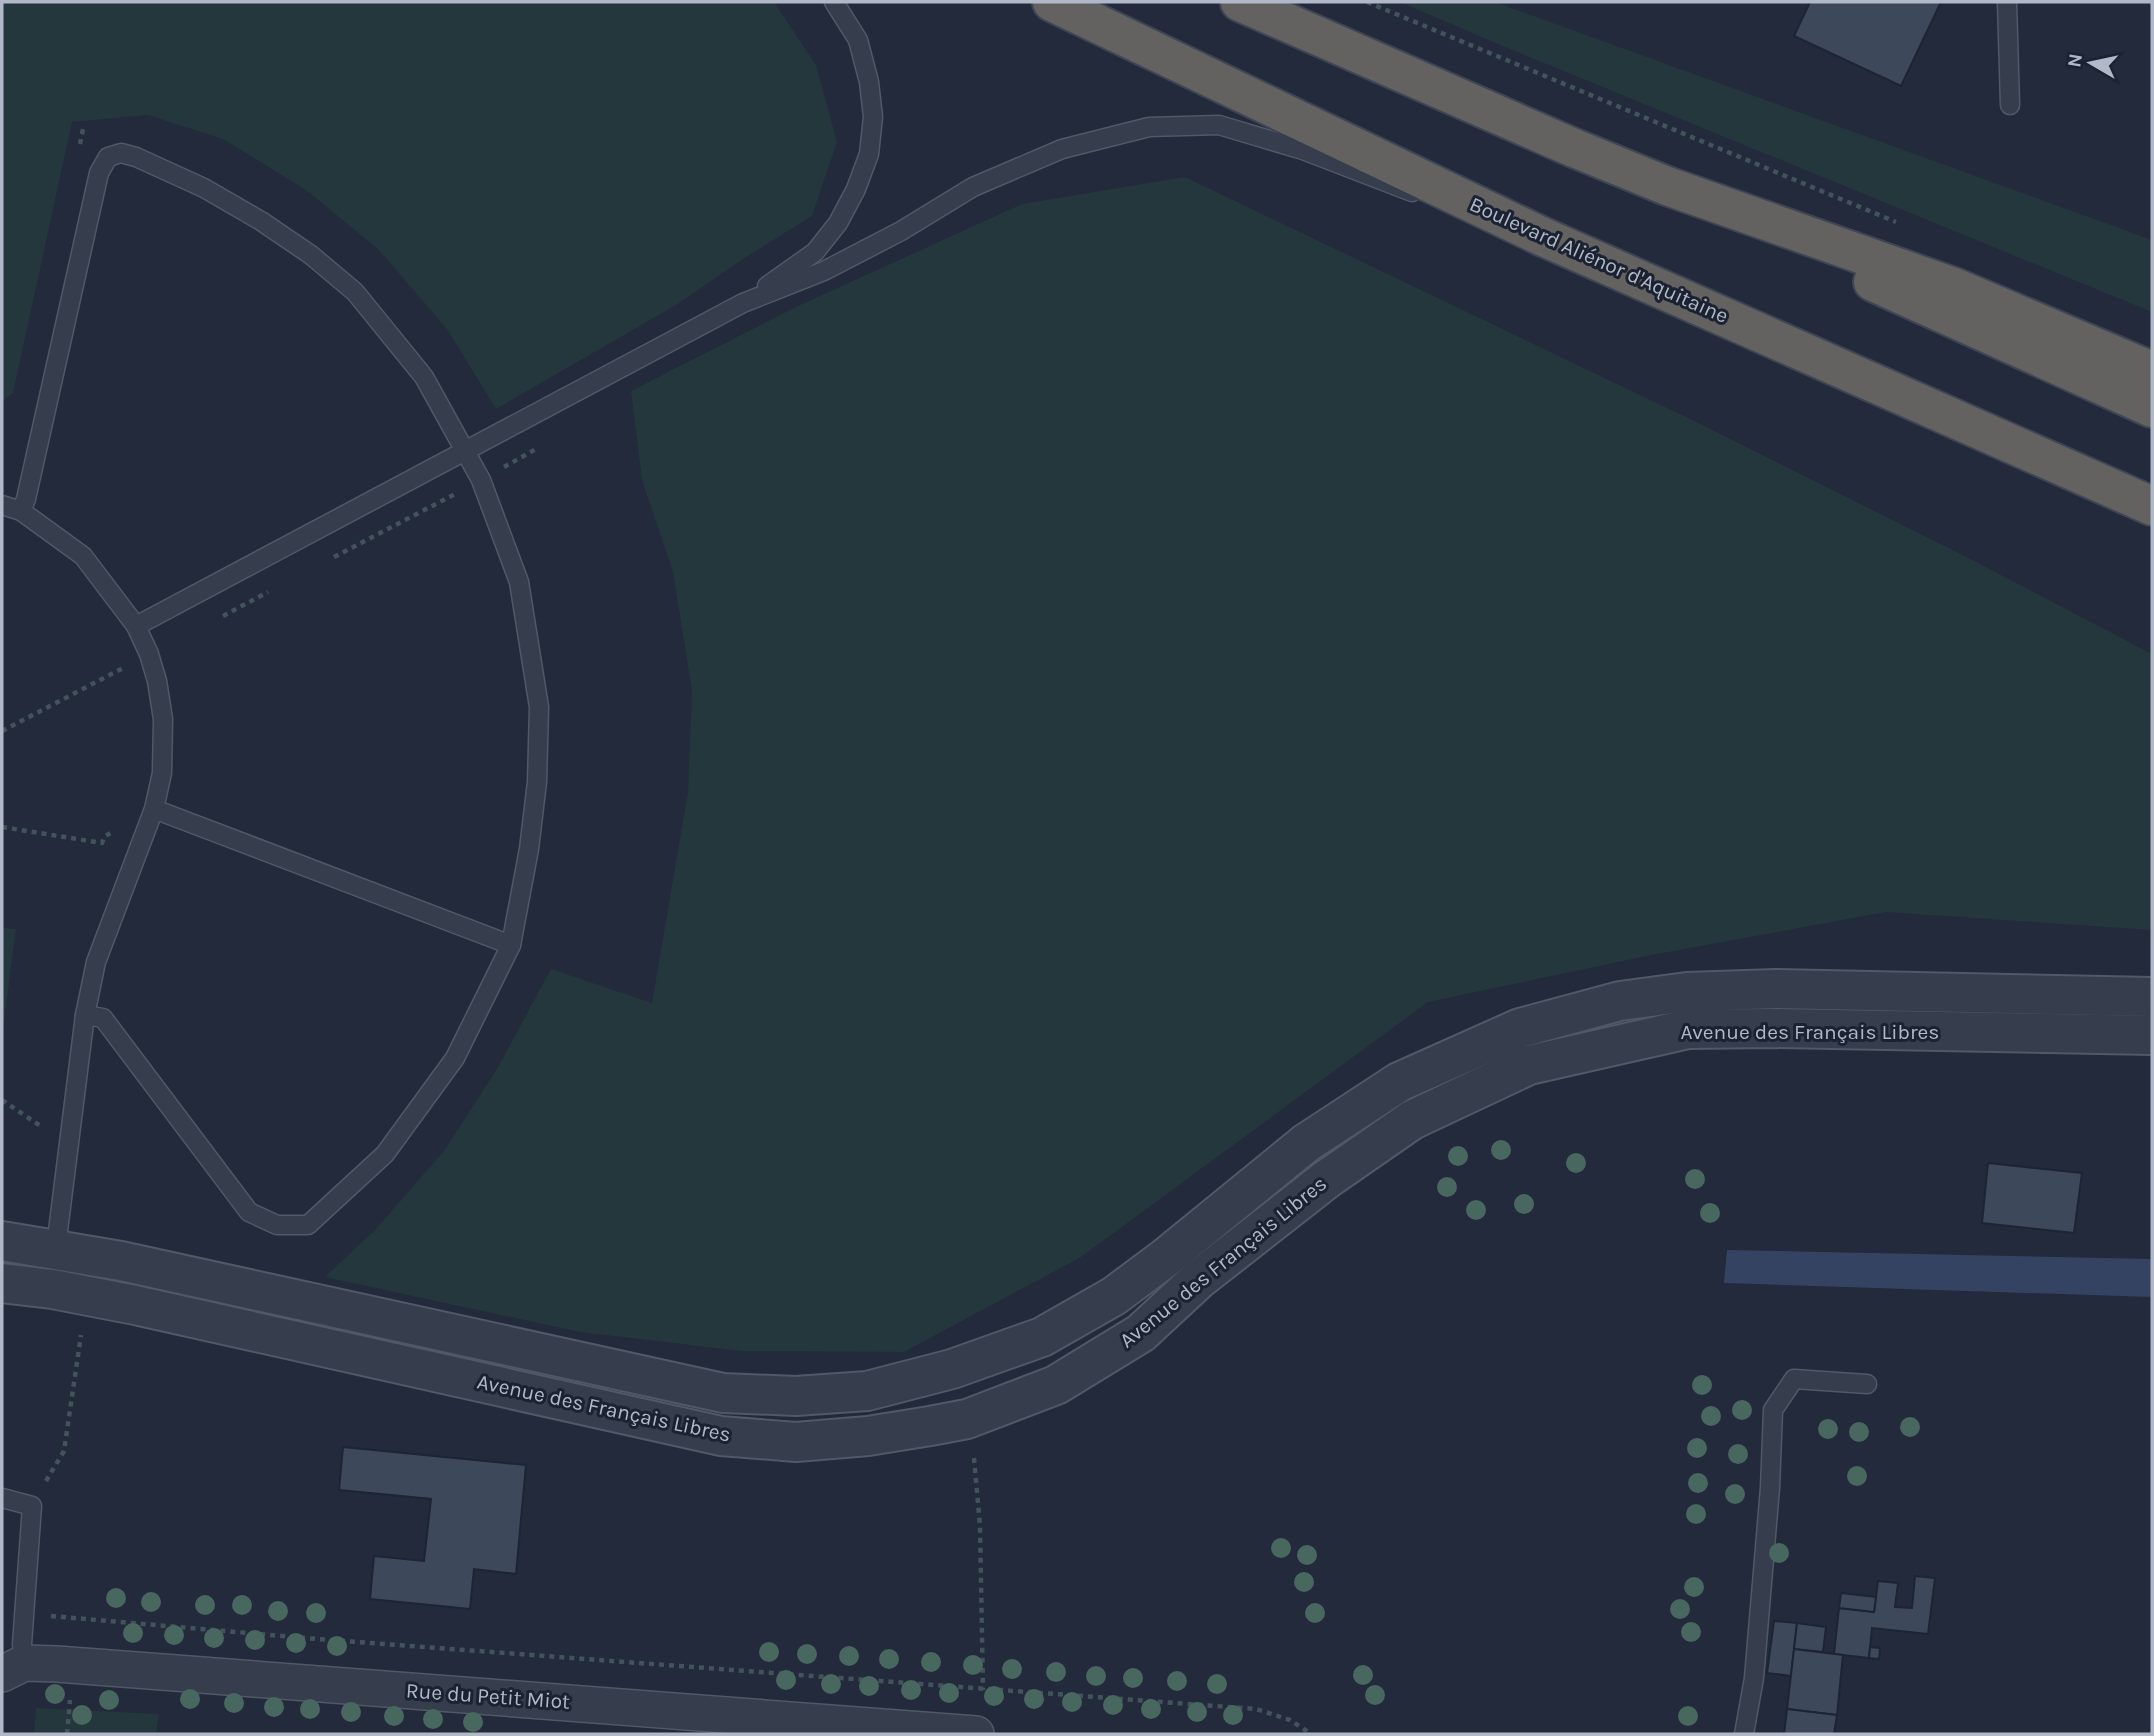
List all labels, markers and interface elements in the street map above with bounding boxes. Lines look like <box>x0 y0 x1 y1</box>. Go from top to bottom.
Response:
north arrow <box>2056 28 2126 98</box>
text: N <box>2063 52 2087 69</box>
street label: Boulevard Aliénor d'Aquitaine <box>1466 192 1732 328</box>
street label: Avenue des Français Libres <box>1681 1020 1939 1044</box>
street label: Avenue des Français Libres <box>1115 1171 1331 1353</box>
street label: Avenue des Français Libres <box>475 1369 733 1447</box>
street label: Rue du Petit Miot <box>405 1678 571 1714</box>

